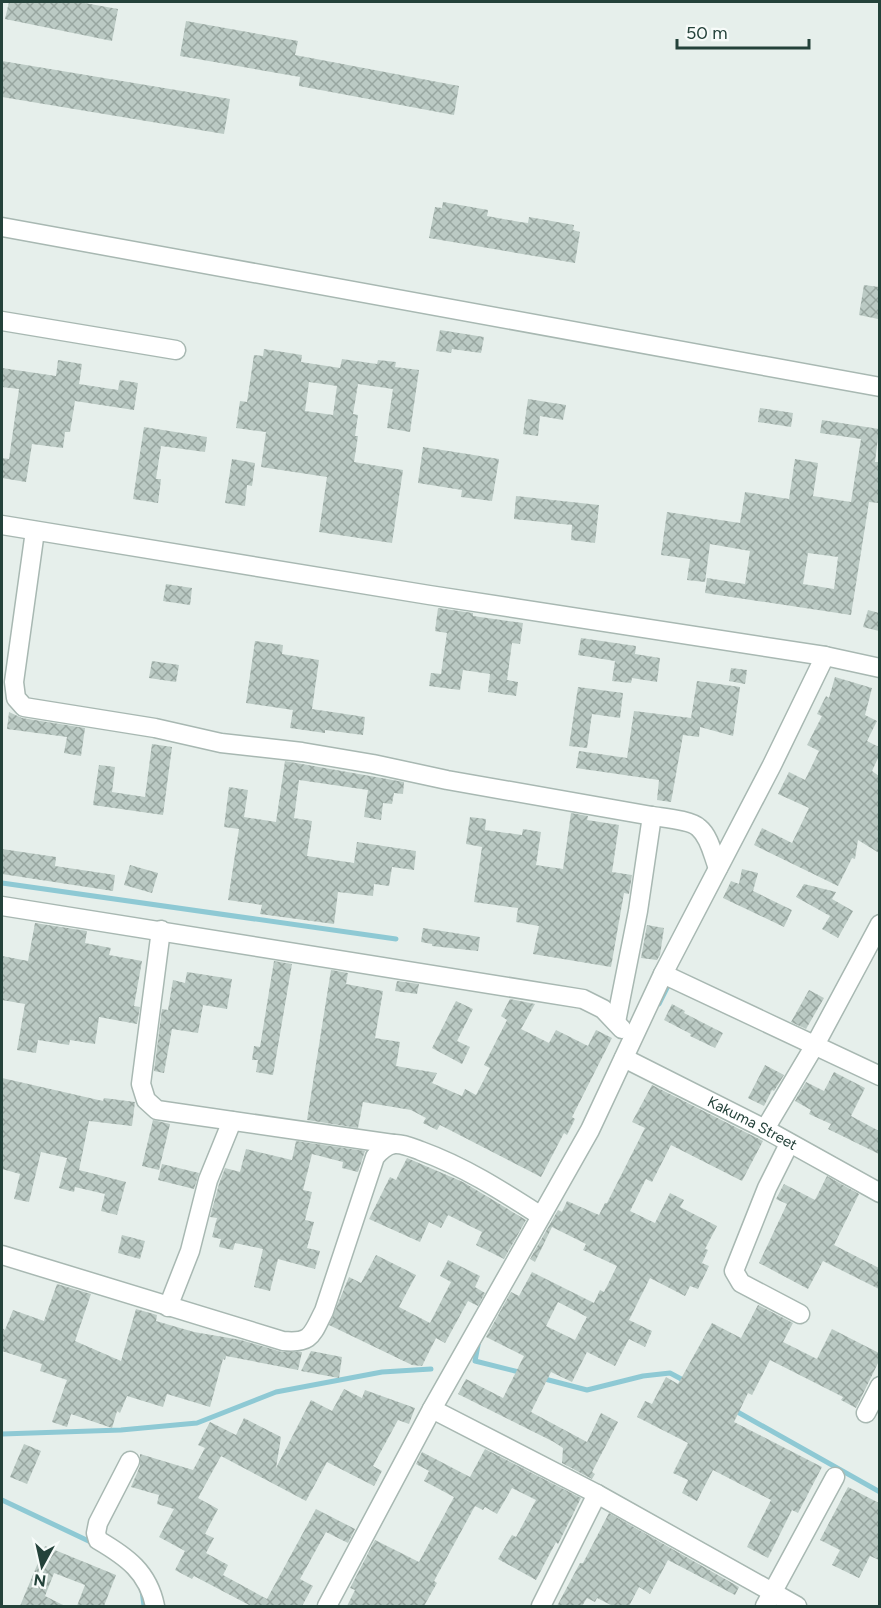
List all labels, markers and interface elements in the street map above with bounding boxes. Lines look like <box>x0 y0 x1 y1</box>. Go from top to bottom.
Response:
scale bar <box>677 12 809 50</box>
text: 50 m <box>686 22 728 44</box>
street label: Kakuma Street <box>705 1093 801 1154</box>
north arrow <box>12 1536 72 1596</box>
text: N <box>33 1570 47 1591</box>

